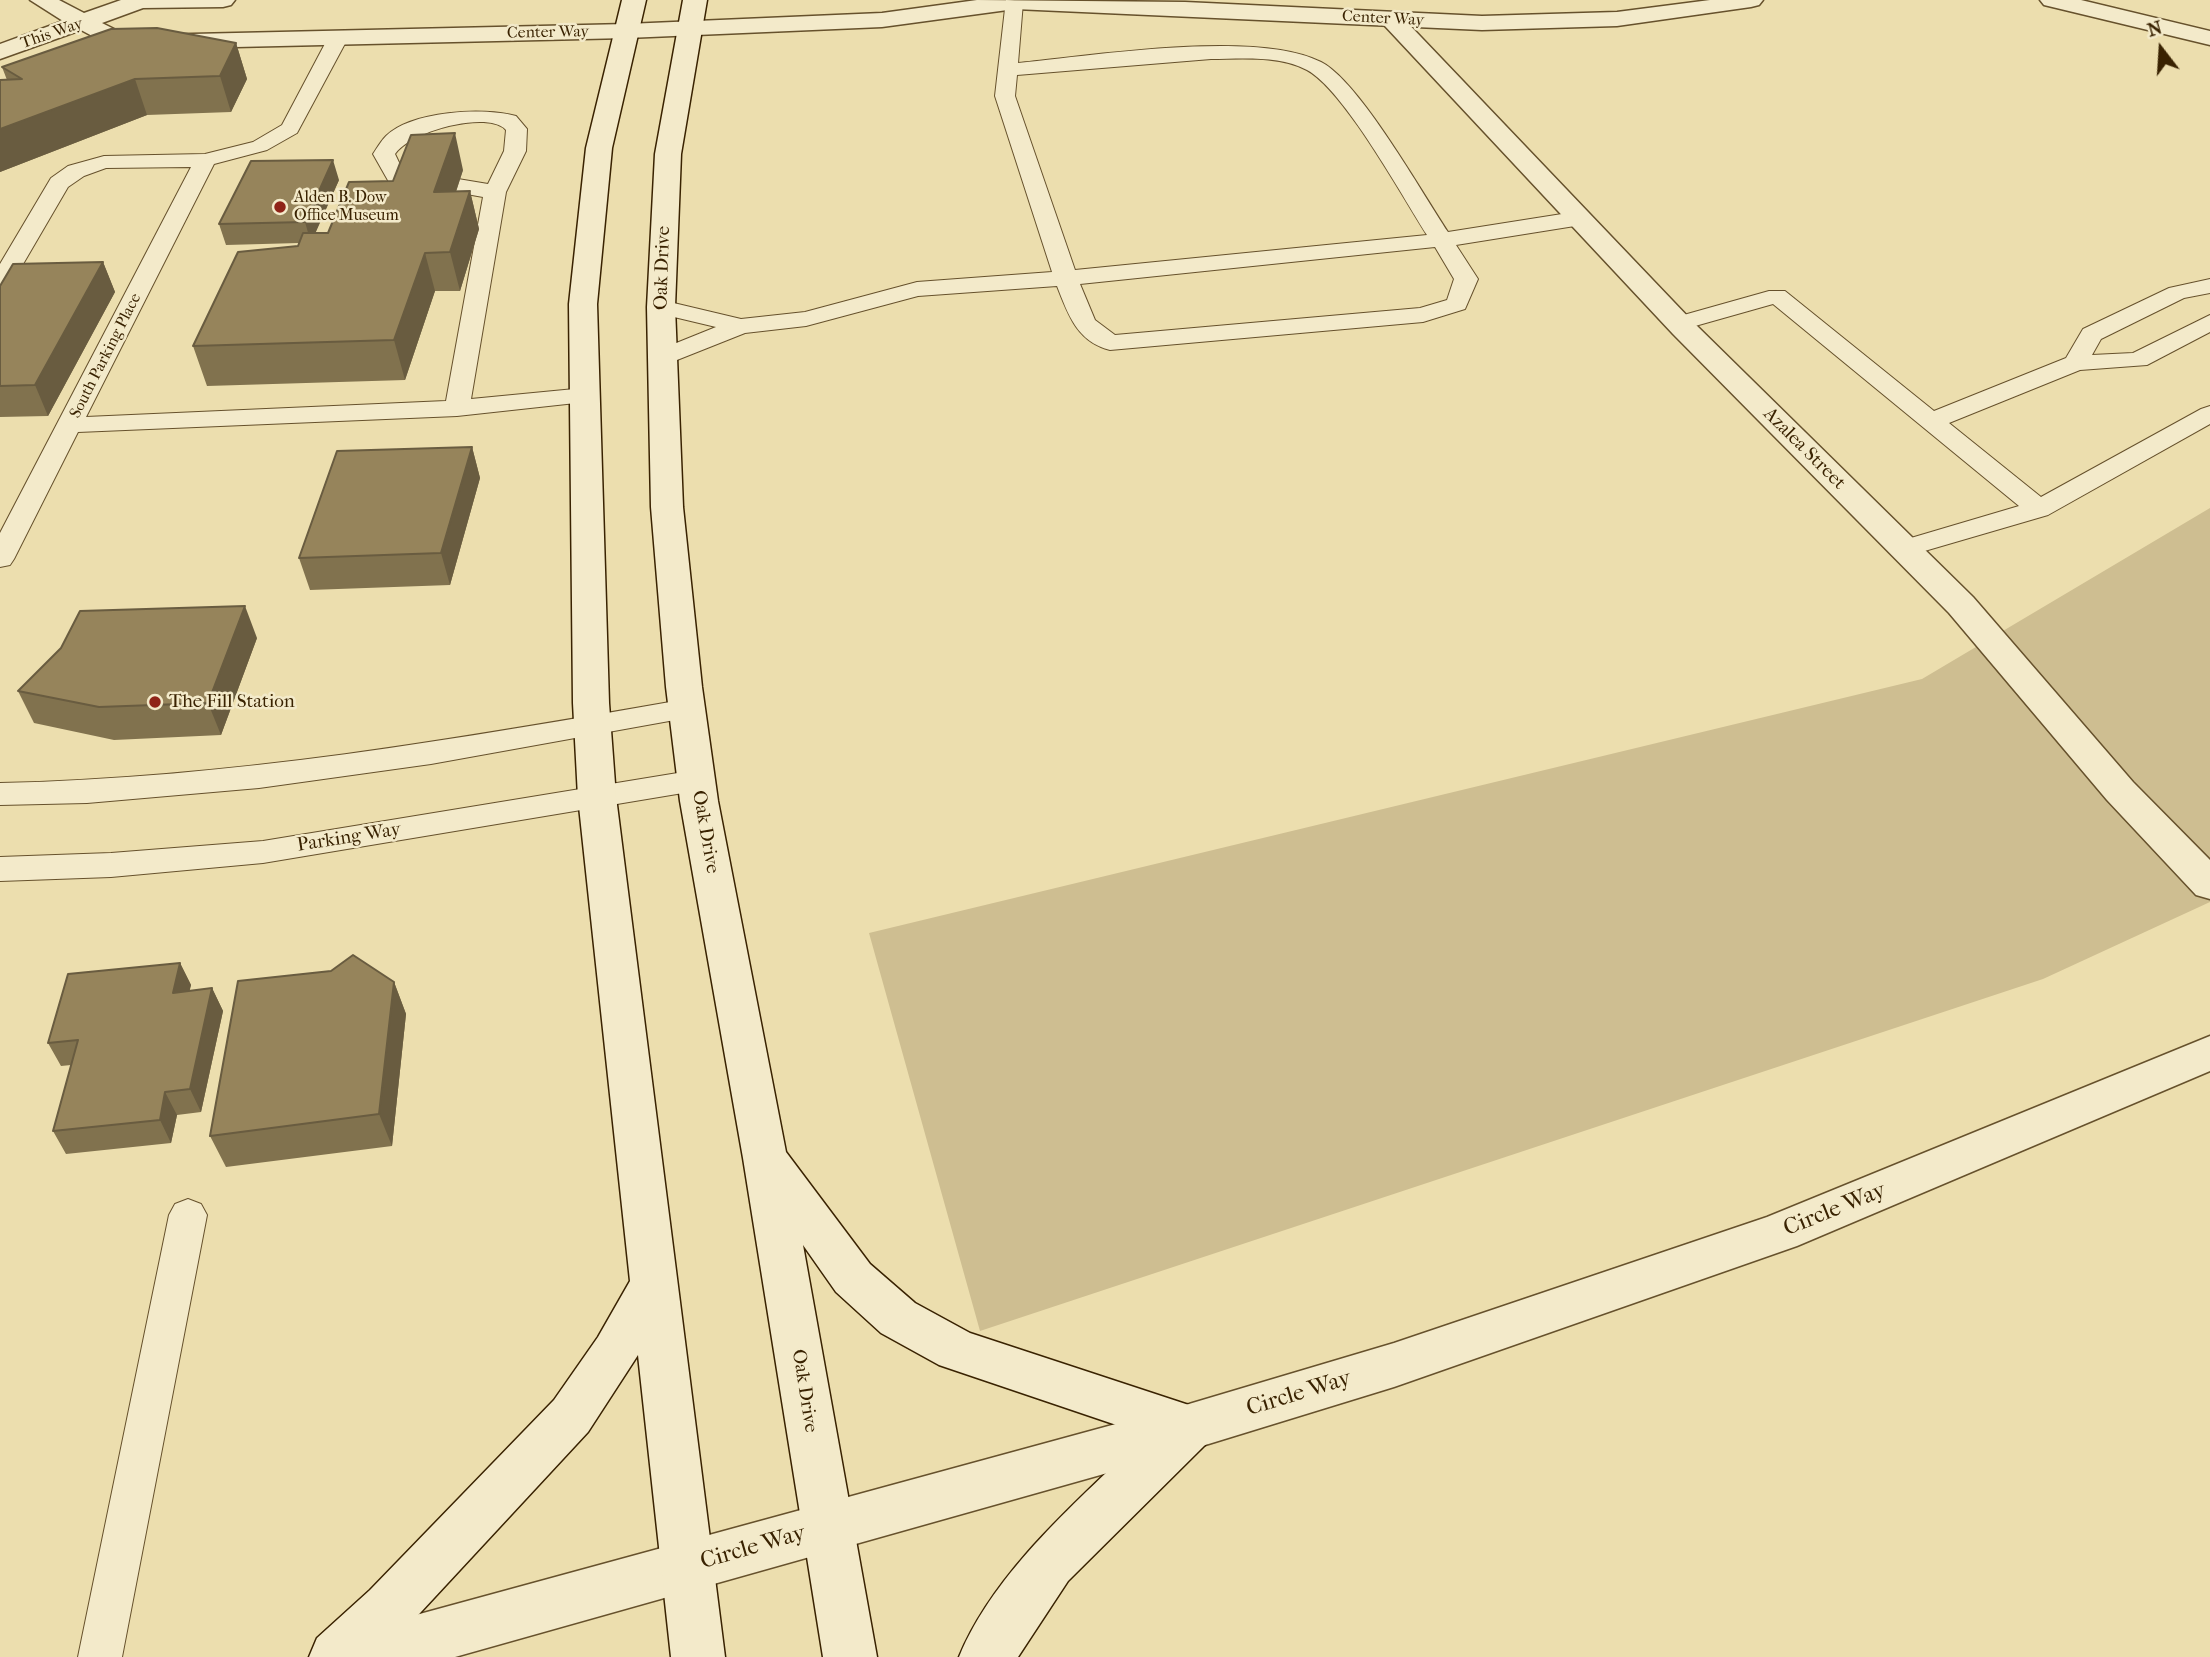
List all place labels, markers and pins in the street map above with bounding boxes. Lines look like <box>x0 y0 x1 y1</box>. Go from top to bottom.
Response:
place label: Alden B. Dow Office Museum <box>294 188 399 226</box>
marker: Alden B. Dow Office Museum <box>272 199 288 215</box>
place label: The Fill Station <box>169 691 295 713</box>
marker: The Fill Station <box>147 694 163 710</box>

